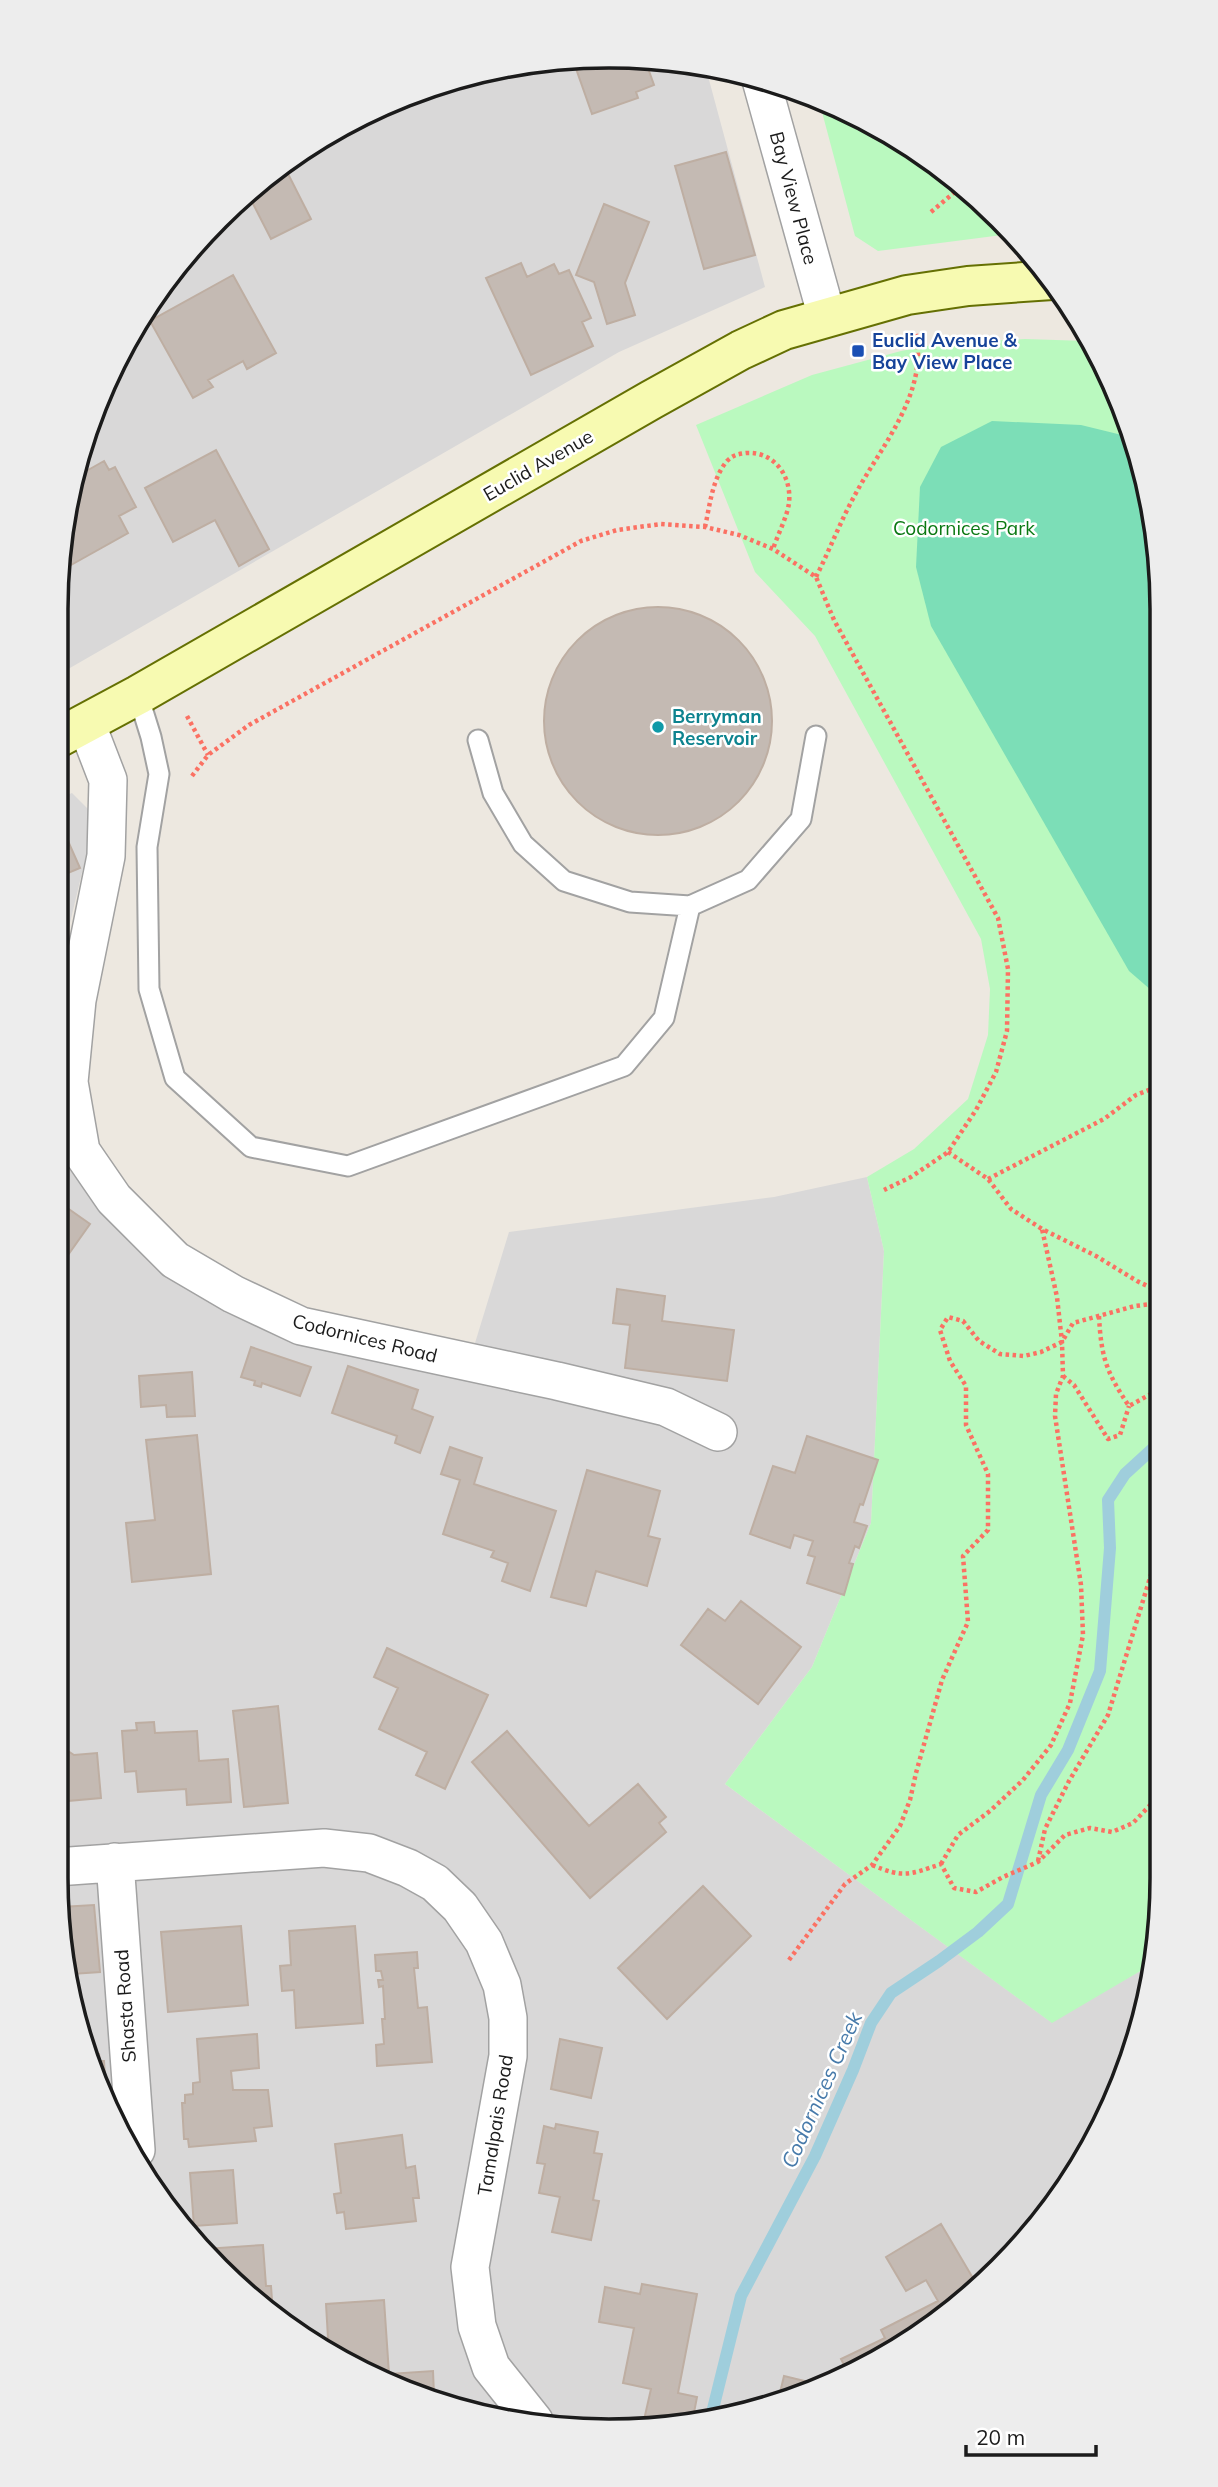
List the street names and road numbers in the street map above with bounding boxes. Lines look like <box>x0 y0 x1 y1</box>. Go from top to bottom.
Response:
street label: Bay View Place <box>765 129 823 267</box>
street label: Euclid Avenue <box>479 424 597 506</box>
street label: Codornices Road <box>290 1308 440 1368</box>
street label: Shasta Road <box>109 1949 141 2063</box>
street label: Tamalpais Road <box>472 2053 518 2197</box>

